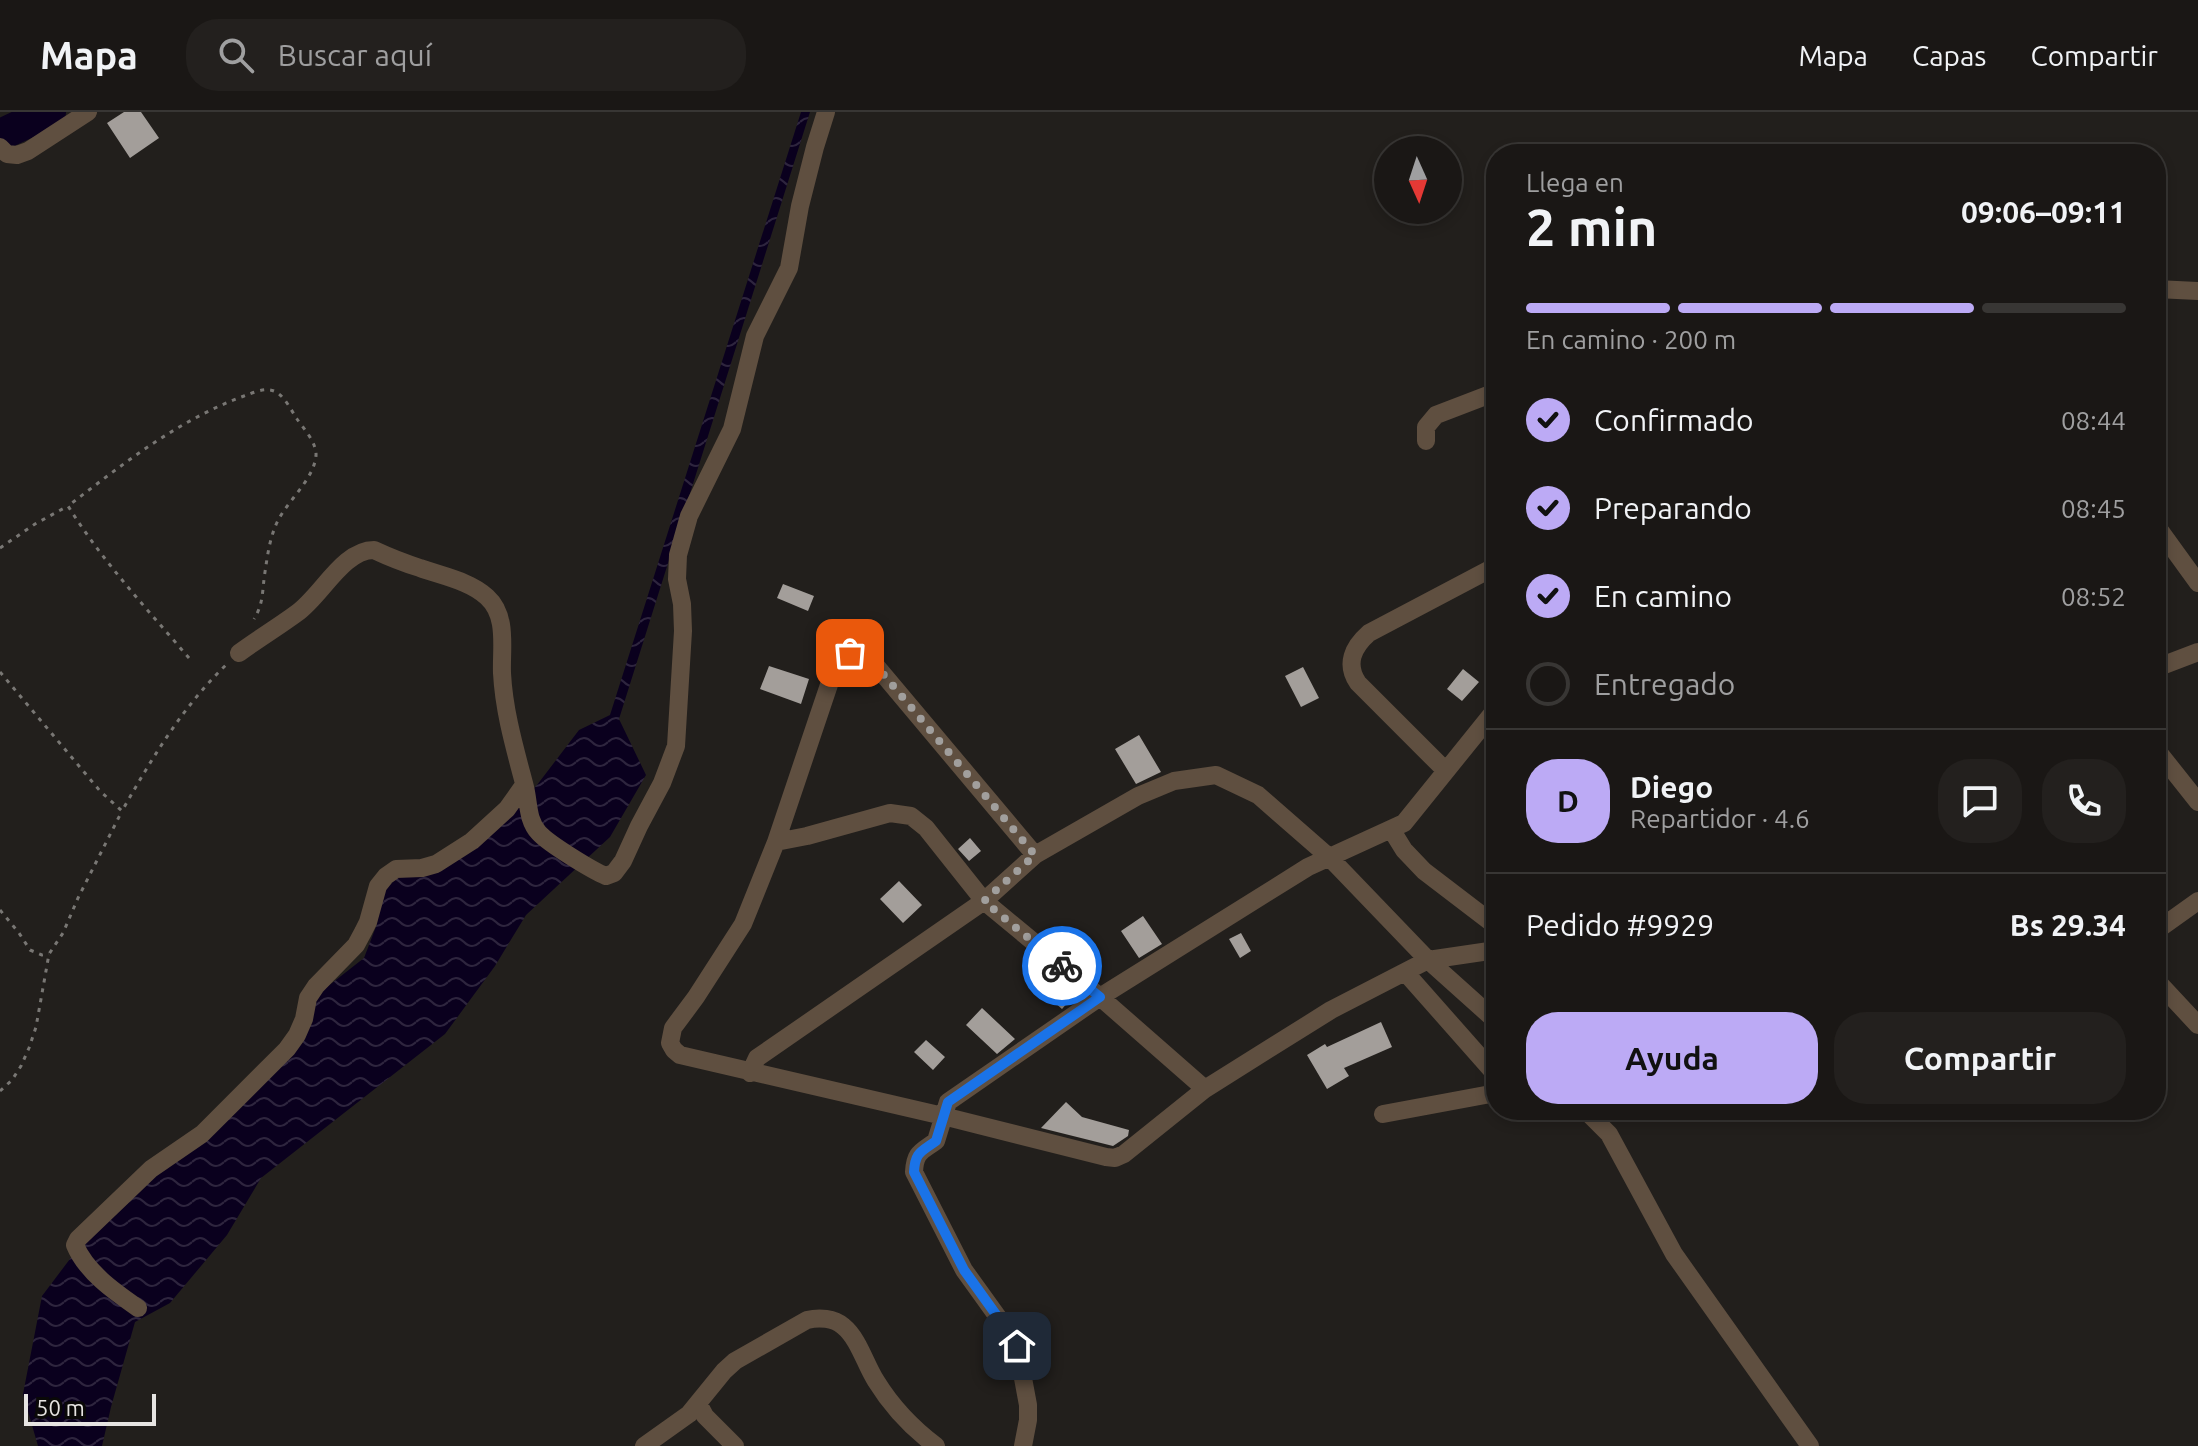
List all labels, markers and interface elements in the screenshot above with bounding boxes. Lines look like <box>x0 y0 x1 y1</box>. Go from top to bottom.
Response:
search box <box>186 19 746 91</box>
icon: search <box>214 33 258 77</box>
text: Mapa <box>40 34 138 76</box>
text: Buscar aquí <box>278 38 432 72</box>
text: Mapa <box>1798 40 1868 71</box>
text: Capas <box>1912 40 1987 71</box>
text: Compartir <box>2031 40 2158 71</box>
north arrow <box>1374 136 1462 224</box>
map controls <box>1374 136 1462 224</box>
text: Llega en <box>1526 168 1624 197</box>
text: 09:06–09:11 <box>1961 195 2126 229</box>
text: 2 min <box>1526 198 1657 256</box>
text: En camino · 200 m <box>1526 325 1736 354</box>
icon: check <box>1526 398 1570 442</box>
text: Confirmado <box>1594 403 1754 437</box>
text: 08:44 <box>2061 406 2126 435</box>
icon: check <box>1526 486 1570 530</box>
text: Preparando <box>1594 491 1752 525</box>
text: 08:45 <box>2061 494 2126 523</box>
icon: check <box>1526 574 1570 618</box>
text: En camino <box>1594 579 1732 613</box>
text: 08:52 <box>2061 582 2126 611</box>
pin <box>816 619 884 687</box>
icon: bag <box>828 631 872 675</box>
text: Entregado <box>1594 667 1735 701</box>
button: chat <box>1938 759 2022 843</box>
button: phone <box>2042 759 2126 843</box>
text: Diego <box>1630 770 1713 804</box>
text: D <box>1557 784 1579 818</box>
text: Repartidor · 4.6 <box>1630 804 1810 833</box>
text: Pedido #9929 <box>1526 908 1714 942</box>
text: Bs 29.34 <box>2010 908 2126 942</box>
courier <box>1022 926 1102 1006</box>
icon: bike <box>1040 944 1084 988</box>
button: Ayuda <box>1526 1012 1818 1104</box>
button: Compartir <box>1834 1012 2126 1104</box>
pin <box>983 1312 1051 1380</box>
icon: home <box>995 1324 1039 1368</box>
scale bar <box>24 1390 156 1426</box>
text: 50 m <box>36 1395 85 1420</box>

